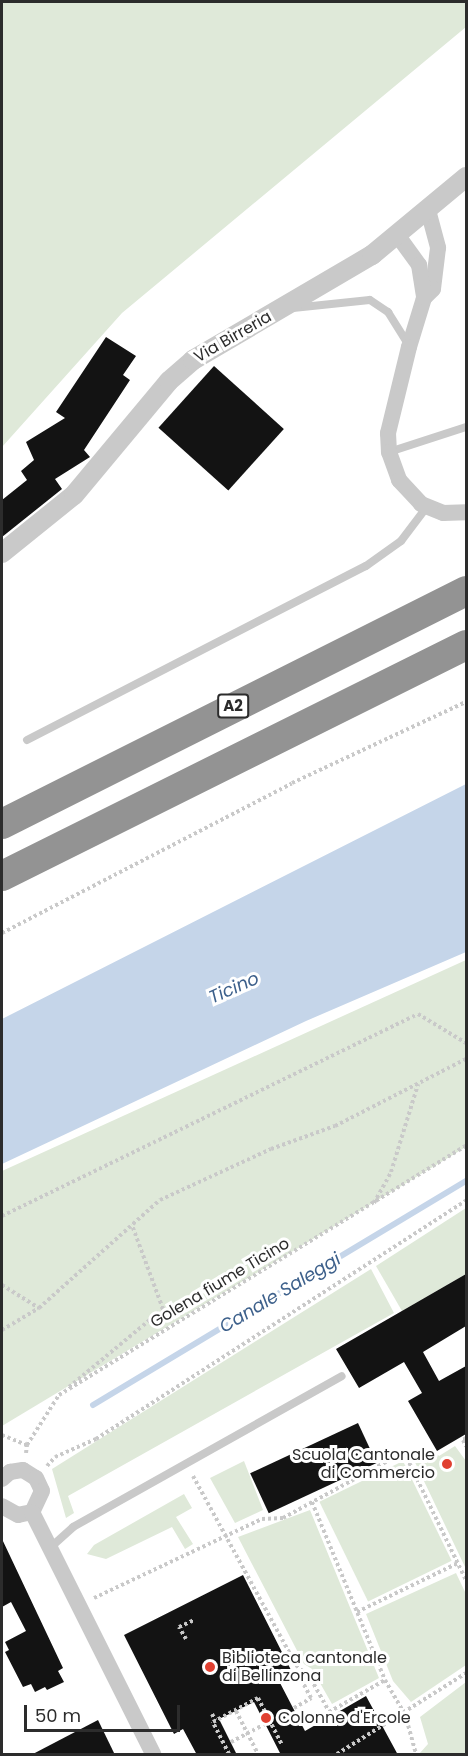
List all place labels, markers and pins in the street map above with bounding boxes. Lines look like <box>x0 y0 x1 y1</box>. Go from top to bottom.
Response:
place label: Scuola Cantonale di Commercio <box>292 1445 435 1483</box>
marker: Scuola Cantonale di Commercio <box>440 1457 454 1471</box>
place label: Biblioteca cantonale di Bellinzona <box>222 1648 387 1686</box>
marker: Biblioteca cantonale di Bellinzona <box>203 1660 217 1674</box>
place label: Colonne d'Ercole <box>278 1708 411 1728</box>
marker: Colonne d'Ercole <box>259 1711 273 1725</box>

